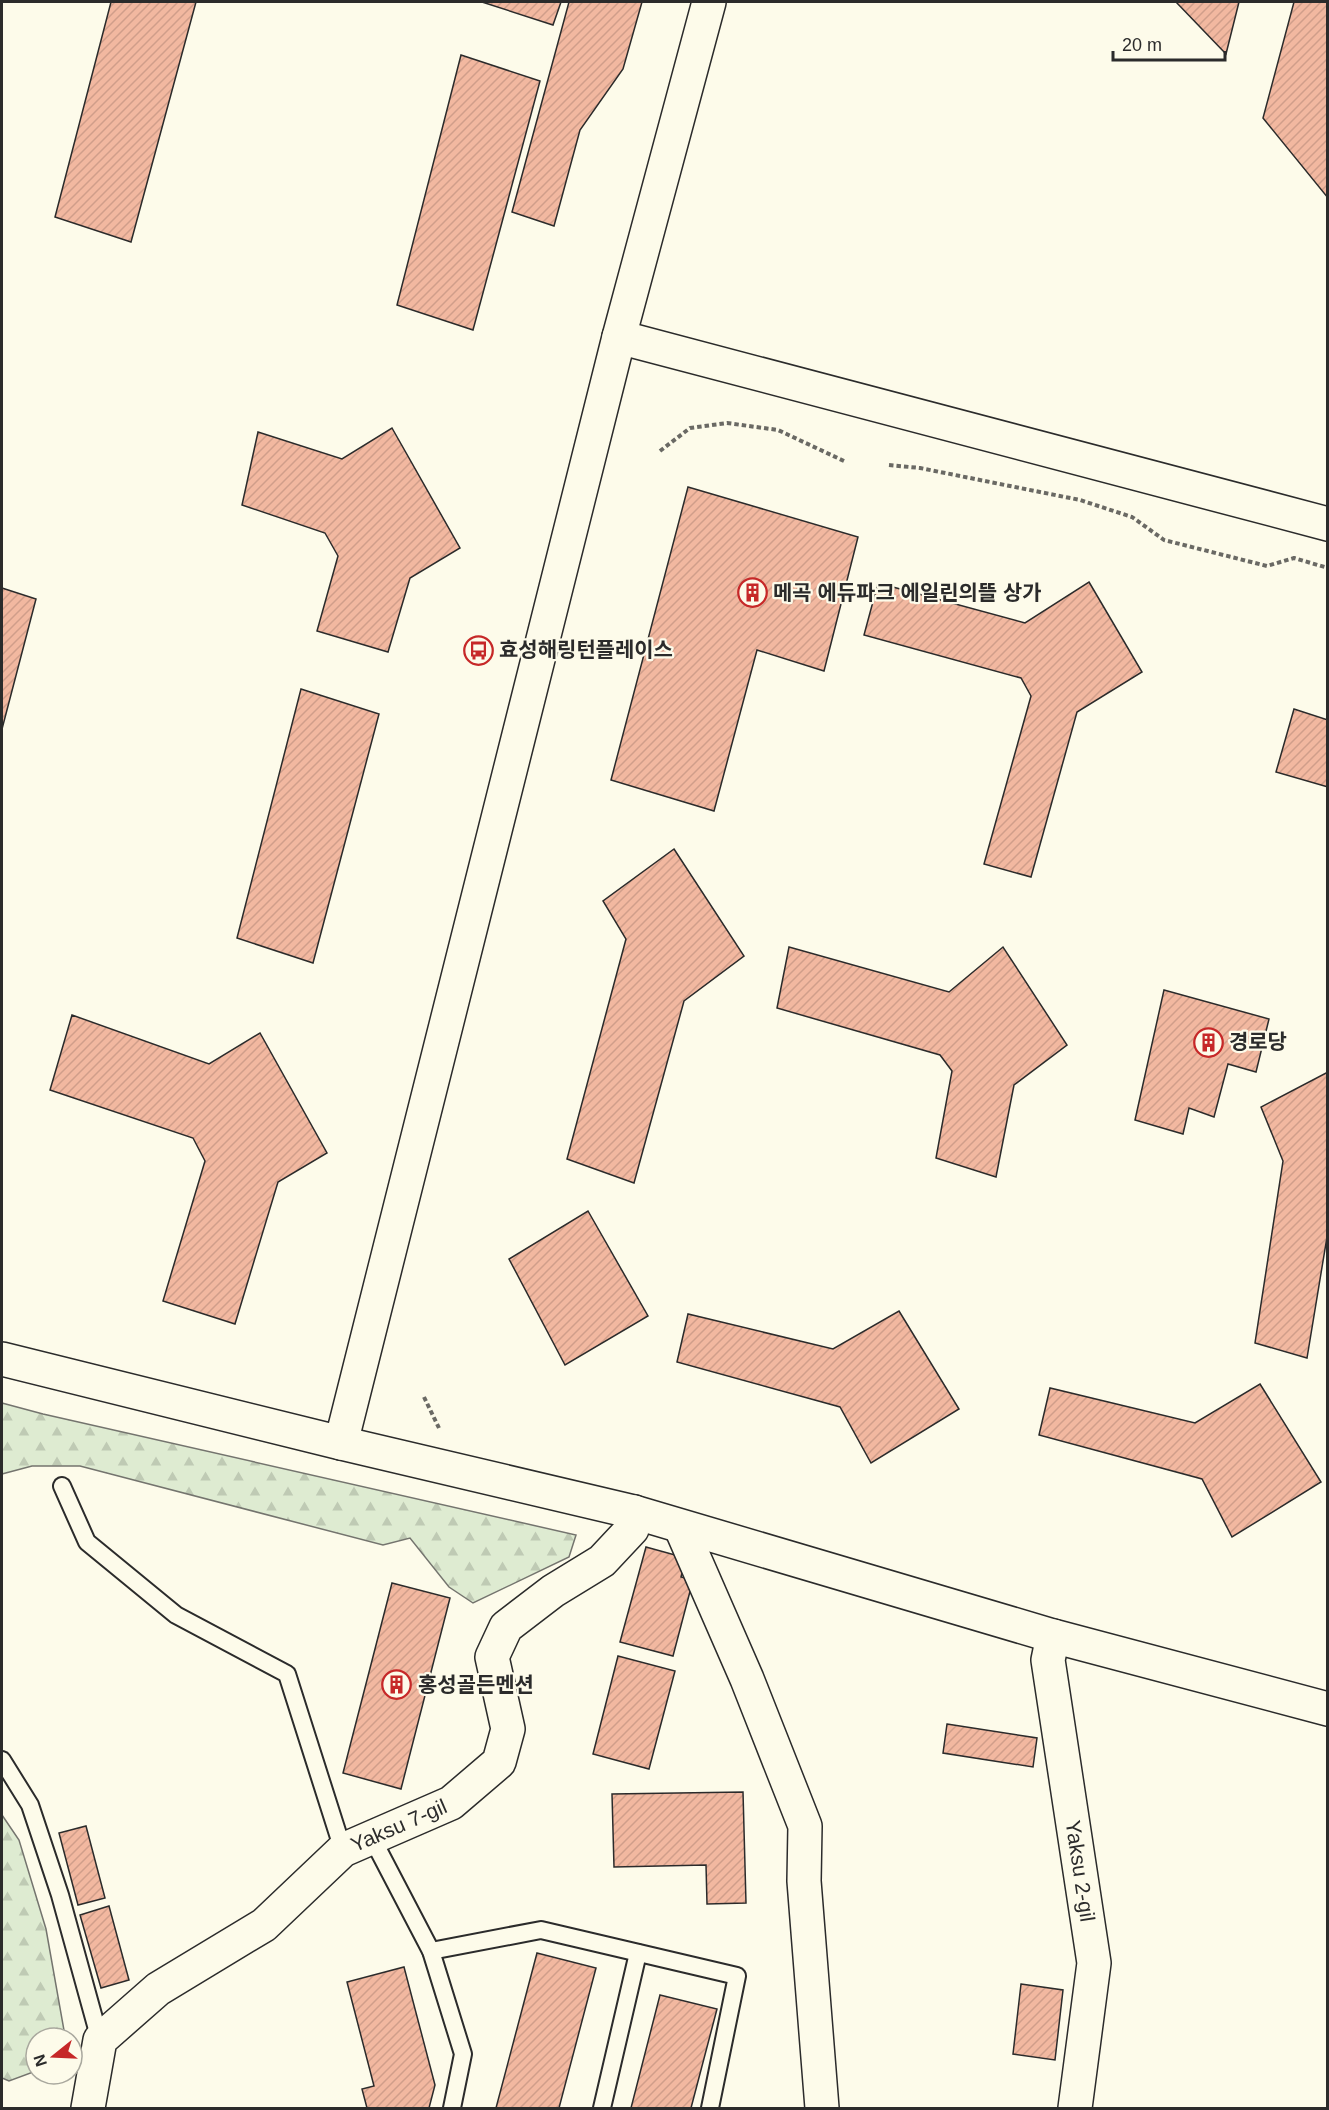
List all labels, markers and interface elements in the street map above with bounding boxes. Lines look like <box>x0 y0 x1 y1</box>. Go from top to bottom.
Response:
scale bar <box>1113 24 1226 62</box>
text: 20 m <box>1122 35 1162 55</box>
building icon: 메곡 에듀파크 에일린의뜰 상가 <box>736 577 768 609</box>
place label: 메곡 에듀파크 에일린의뜰 상가 <box>773 581 1042 604</box>
bus stop icon: 효성해링턴플레이스 <box>462 634 494 666</box>
place label: 효성해링턴플레이스 <box>499 638 673 661</box>
building icon: 경로당 <box>1192 1026 1224 1058</box>
place label: 경로당 <box>1229 1030 1287 1053</box>
building icon: 홍성골든멘션 <box>381 1669 413 1701</box>
place label: 홍성골든멘션 <box>418 1673 534 1696</box>
street label: Yaksu 7-gil <box>347 1794 450 1856</box>
street label: Yaksu 2-gil <box>1061 1819 1100 1923</box>
north arrow <box>24 2026 84 2086</box>
text: N <box>30 2052 50 2069</box>

